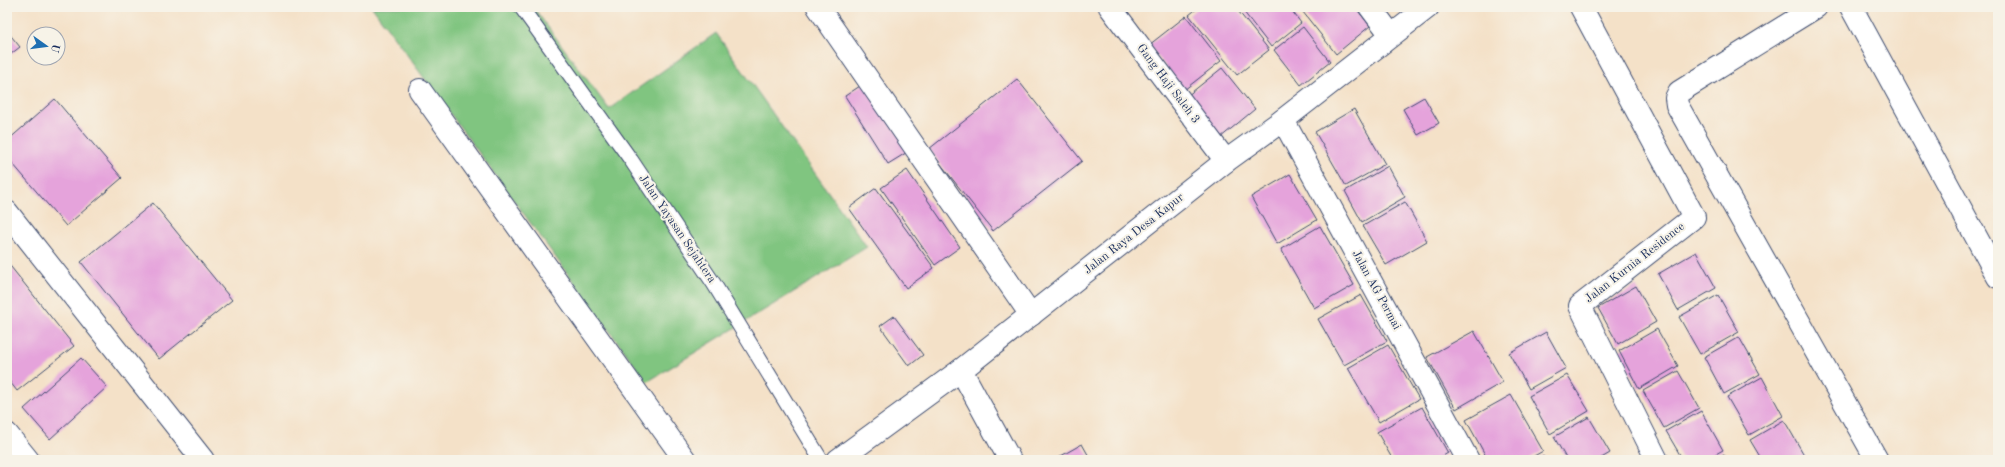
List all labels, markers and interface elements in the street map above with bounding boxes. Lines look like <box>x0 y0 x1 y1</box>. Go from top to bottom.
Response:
north arrow <box>26 26 66 66</box>
text: U <box>48 42 61 54</box>
street label: Gang Haji Saleh 3 <box>1134 42 1202 126</box>
street label: Jalan Yayasan Sejahtera <box>636 173 718 285</box>
street label: Jalan Raya Desa Kapur <box>1082 191 1186 277</box>
street label: Jalan Kurnia Residence <box>1583 220 1687 305</box>
street label: Jalan AG Permai <box>1349 248 1403 332</box>

